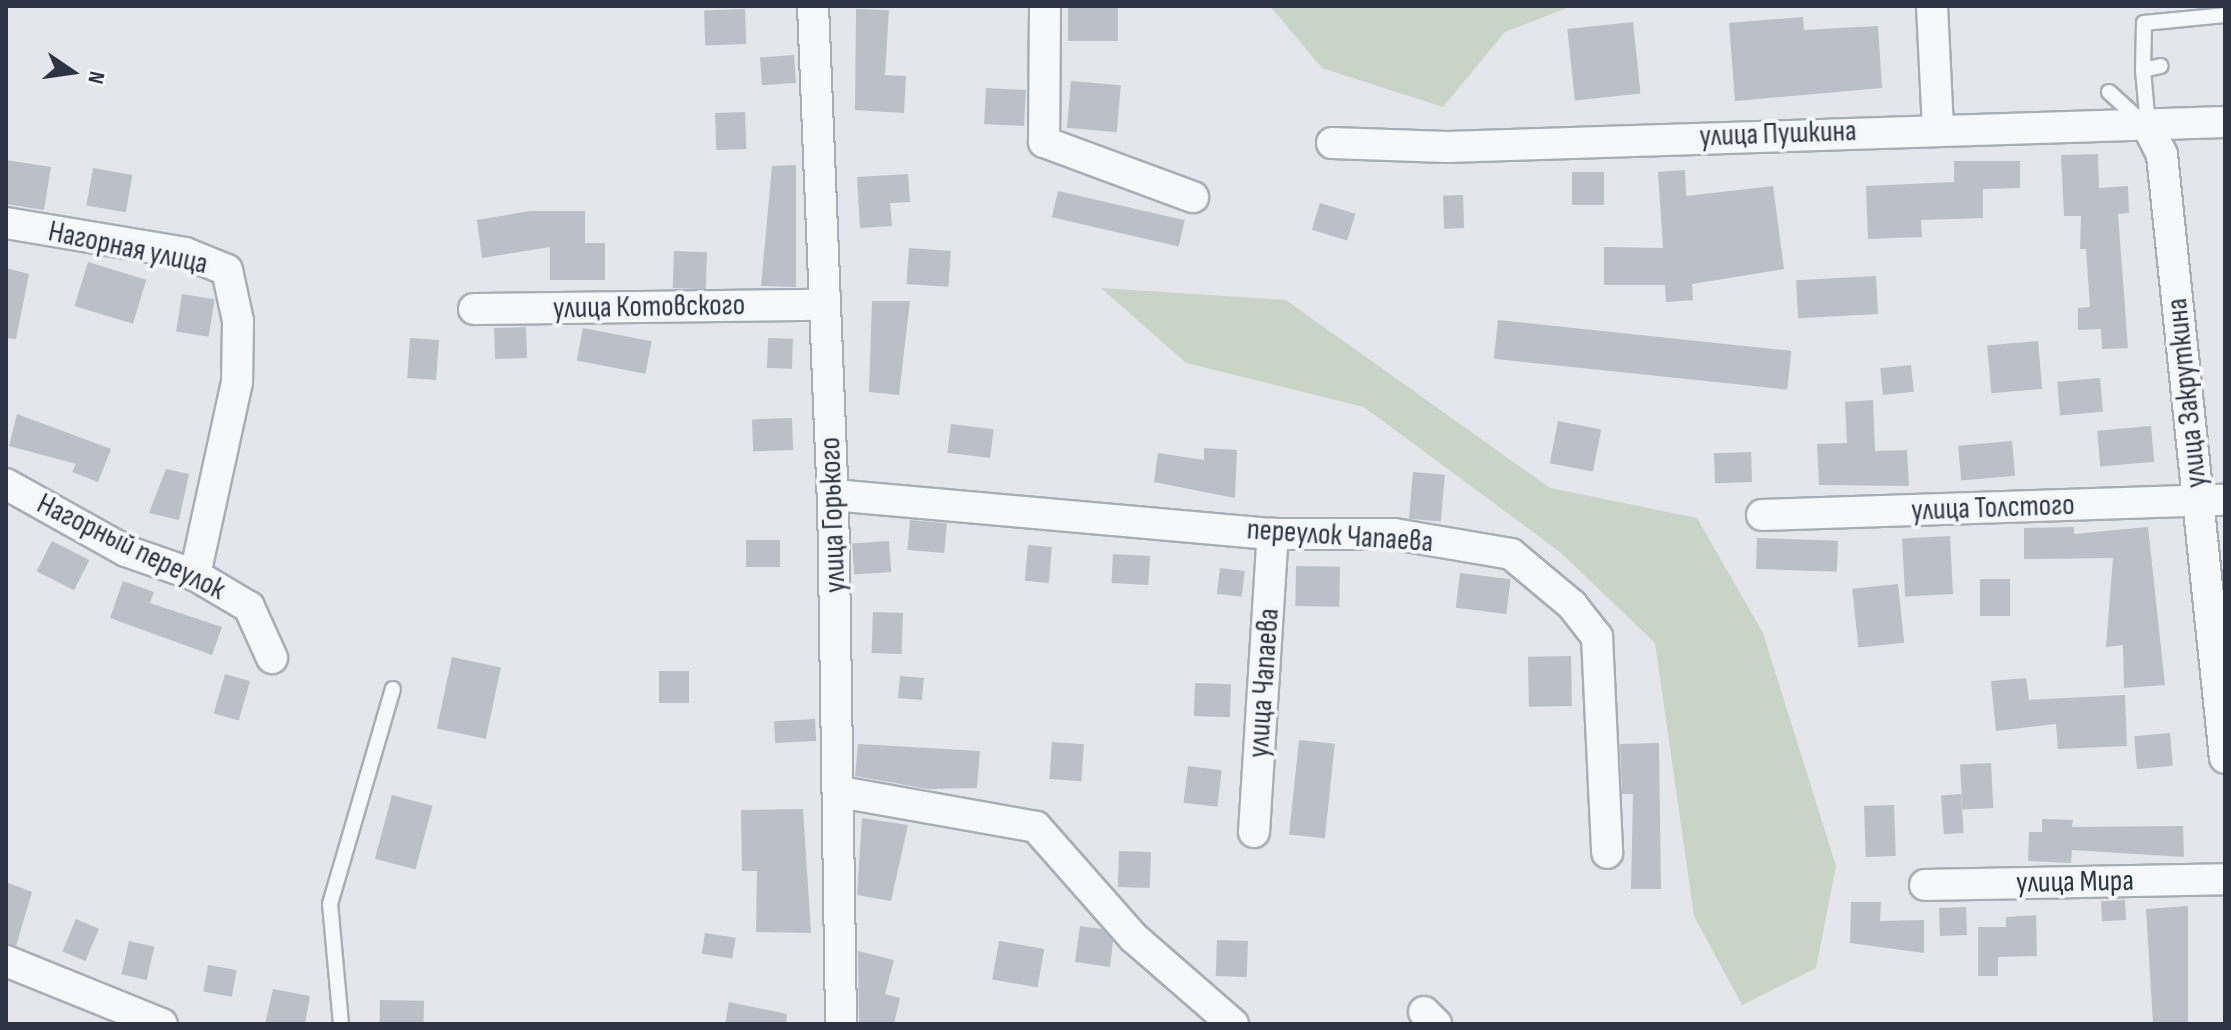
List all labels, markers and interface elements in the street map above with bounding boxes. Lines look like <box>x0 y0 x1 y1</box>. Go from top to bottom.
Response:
north arrow <box>32 32 112 112</box>
text: N <box>81 69 110 86</box>
street label: улица Пушкина <box>1699 113 1857 155</box>
street label: Нагорная улица <box>45 214 211 282</box>
street label: улица Котовского <box>553 287 745 327</box>
street label: улица Закруткина <box>2159 296 2215 490</box>
street label: улица Горького <box>812 436 854 594</box>
street label: Нагорный переулок <box>31 486 231 608</box>
street label: улица Толстого <box>1911 487 2075 529</box>
street label: переулок Чапаева <box>1246 512 1434 560</box>
street label: улица Чапаева <box>1241 607 1287 759</box>
street label: улица Мира <box>2016 863 2134 901</box>

